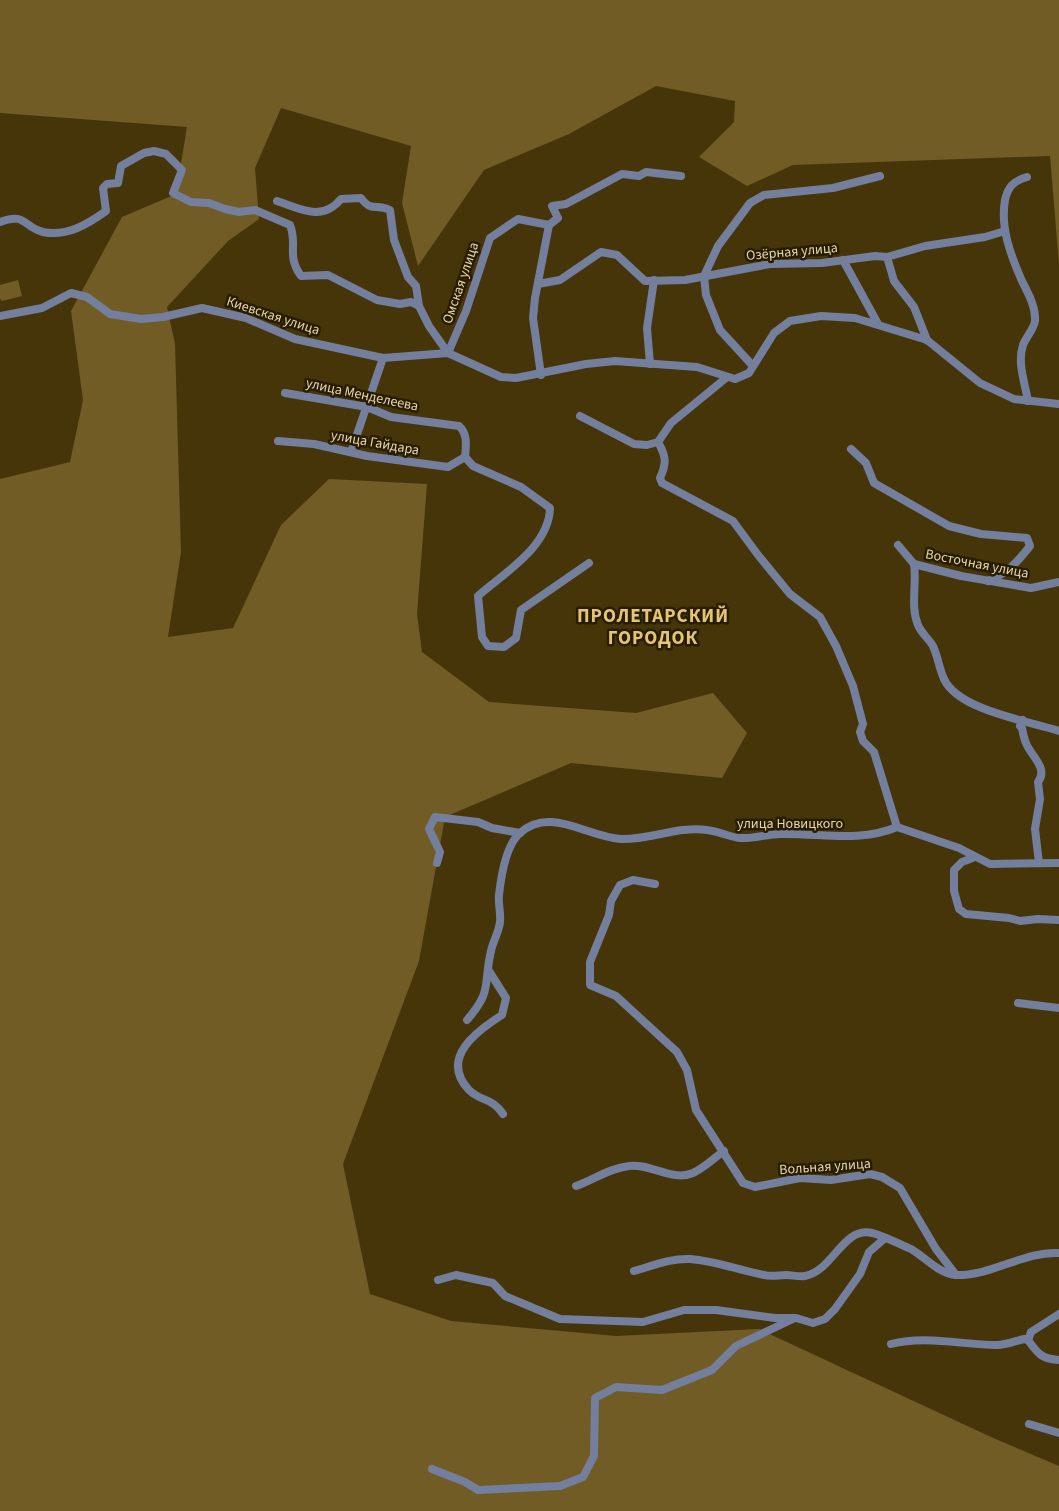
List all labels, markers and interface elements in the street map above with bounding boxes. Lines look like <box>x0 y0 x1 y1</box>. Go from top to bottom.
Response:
street label: Озёрная улица <box>745 238 839 266</box>
street label: Омская улица <box>438 240 484 326</box>
street label: Киевская улица <box>224 291 322 341</box>
street label: улица Менделеева <box>304 373 420 417</box>
street label: улица Гайдара <box>329 425 421 461</box>
street label: Восточная улица <box>924 544 1030 584</box>
district label: ПРОЛЕТАРСКИЙ ГОРОДОК <box>577 603 729 652</box>
street label: улица Новицкого <box>737 814 843 834</box>
street label: Вольная улица <box>779 1154 871 1180</box>

